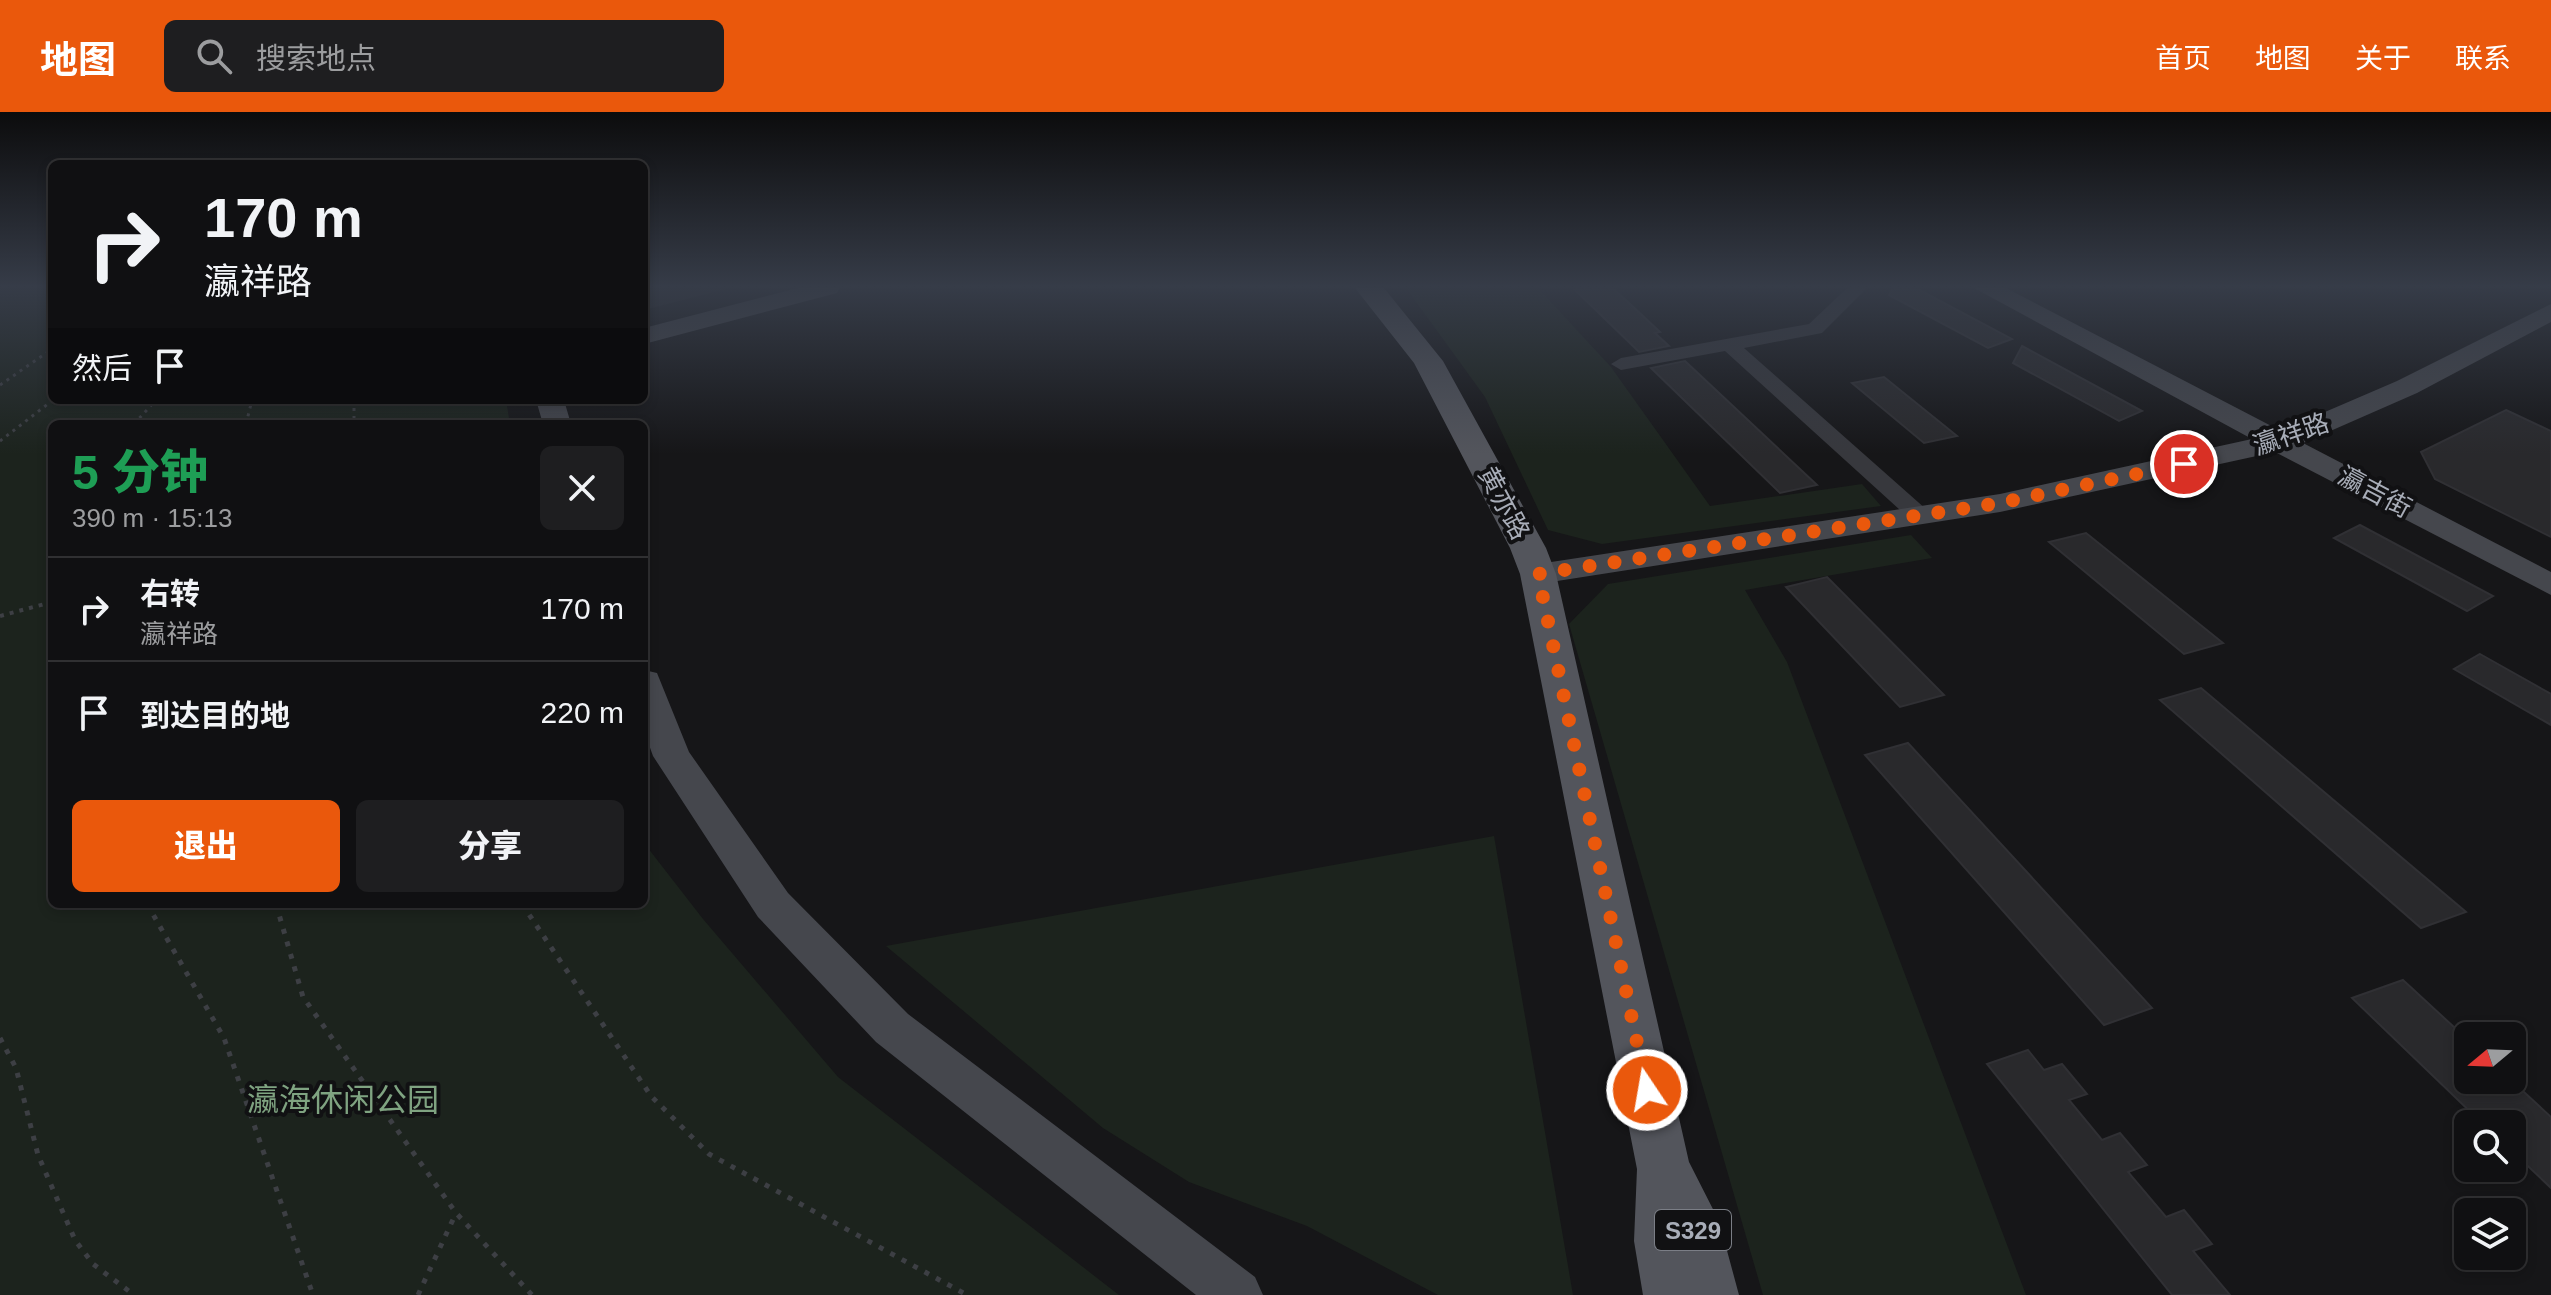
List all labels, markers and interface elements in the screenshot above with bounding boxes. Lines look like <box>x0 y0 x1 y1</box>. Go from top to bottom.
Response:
search box <box>164 20 724 92</box>
icon: search <box>192 34 236 78</box>
text: 地图 <box>40 39 116 81</box>
text: 搜索地点 <box>256 42 376 75</box>
text: 首页 <box>2155 43 2211 74</box>
text: 地图 <box>2255 43 2311 74</box>
text: 关于 <box>2355 43 2411 74</box>
text: 联系 <box>2455 43 2511 74</box>
text: 170 m <box>204 186 363 249</box>
icon: right <box>72 192 176 296</box>
text: 瀛祥路 <box>204 261 312 302</box>
icon: arrive <box>148 344 192 388</box>
text: 然后 <box>72 352 132 385</box>
street label: 瀛祥路 <box>2249 407 2333 461</box>
pin <box>2150 430 2218 498</box>
icon: arrive <box>2162 442 2206 486</box>
text: 5 分钟 <box>72 446 208 499</box>
button: close <box>540 446 624 530</box>
street label: 瀛吉街 <box>2334 460 2416 524</box>
street label: 黄亦路 <box>1472 462 1536 544</box>
text: 390 m · 15:13 <box>72 503 232 533</box>
text: 右转 <box>140 577 200 610</box>
icon: right <box>72 587 116 631</box>
text: 170 m <box>541 592 624 625</box>
text: 瀛祥路 <box>140 619 218 649</box>
icon: arrive <box>72 691 116 735</box>
text: 220 m <box>541 696 624 729</box>
text: 到达目的地 <box>140 699 290 732</box>
button: 退出 <box>72 800 340 892</box>
button: 分享 <box>356 800 624 892</box>
north arrow <box>2454 1022 2526 1094</box>
map controls <box>2454 1022 2526 1270</box>
position arrow <box>1605 1048 1689 1132</box>
park label: 瀛海休闲公园 <box>247 1082 439 1118</box>
button: search <box>2454 1110 2526 1182</box>
button: layers <box>2454 1198 2526 1270</box>
road number: S329 <box>1655 1210 1731 1250</box>

